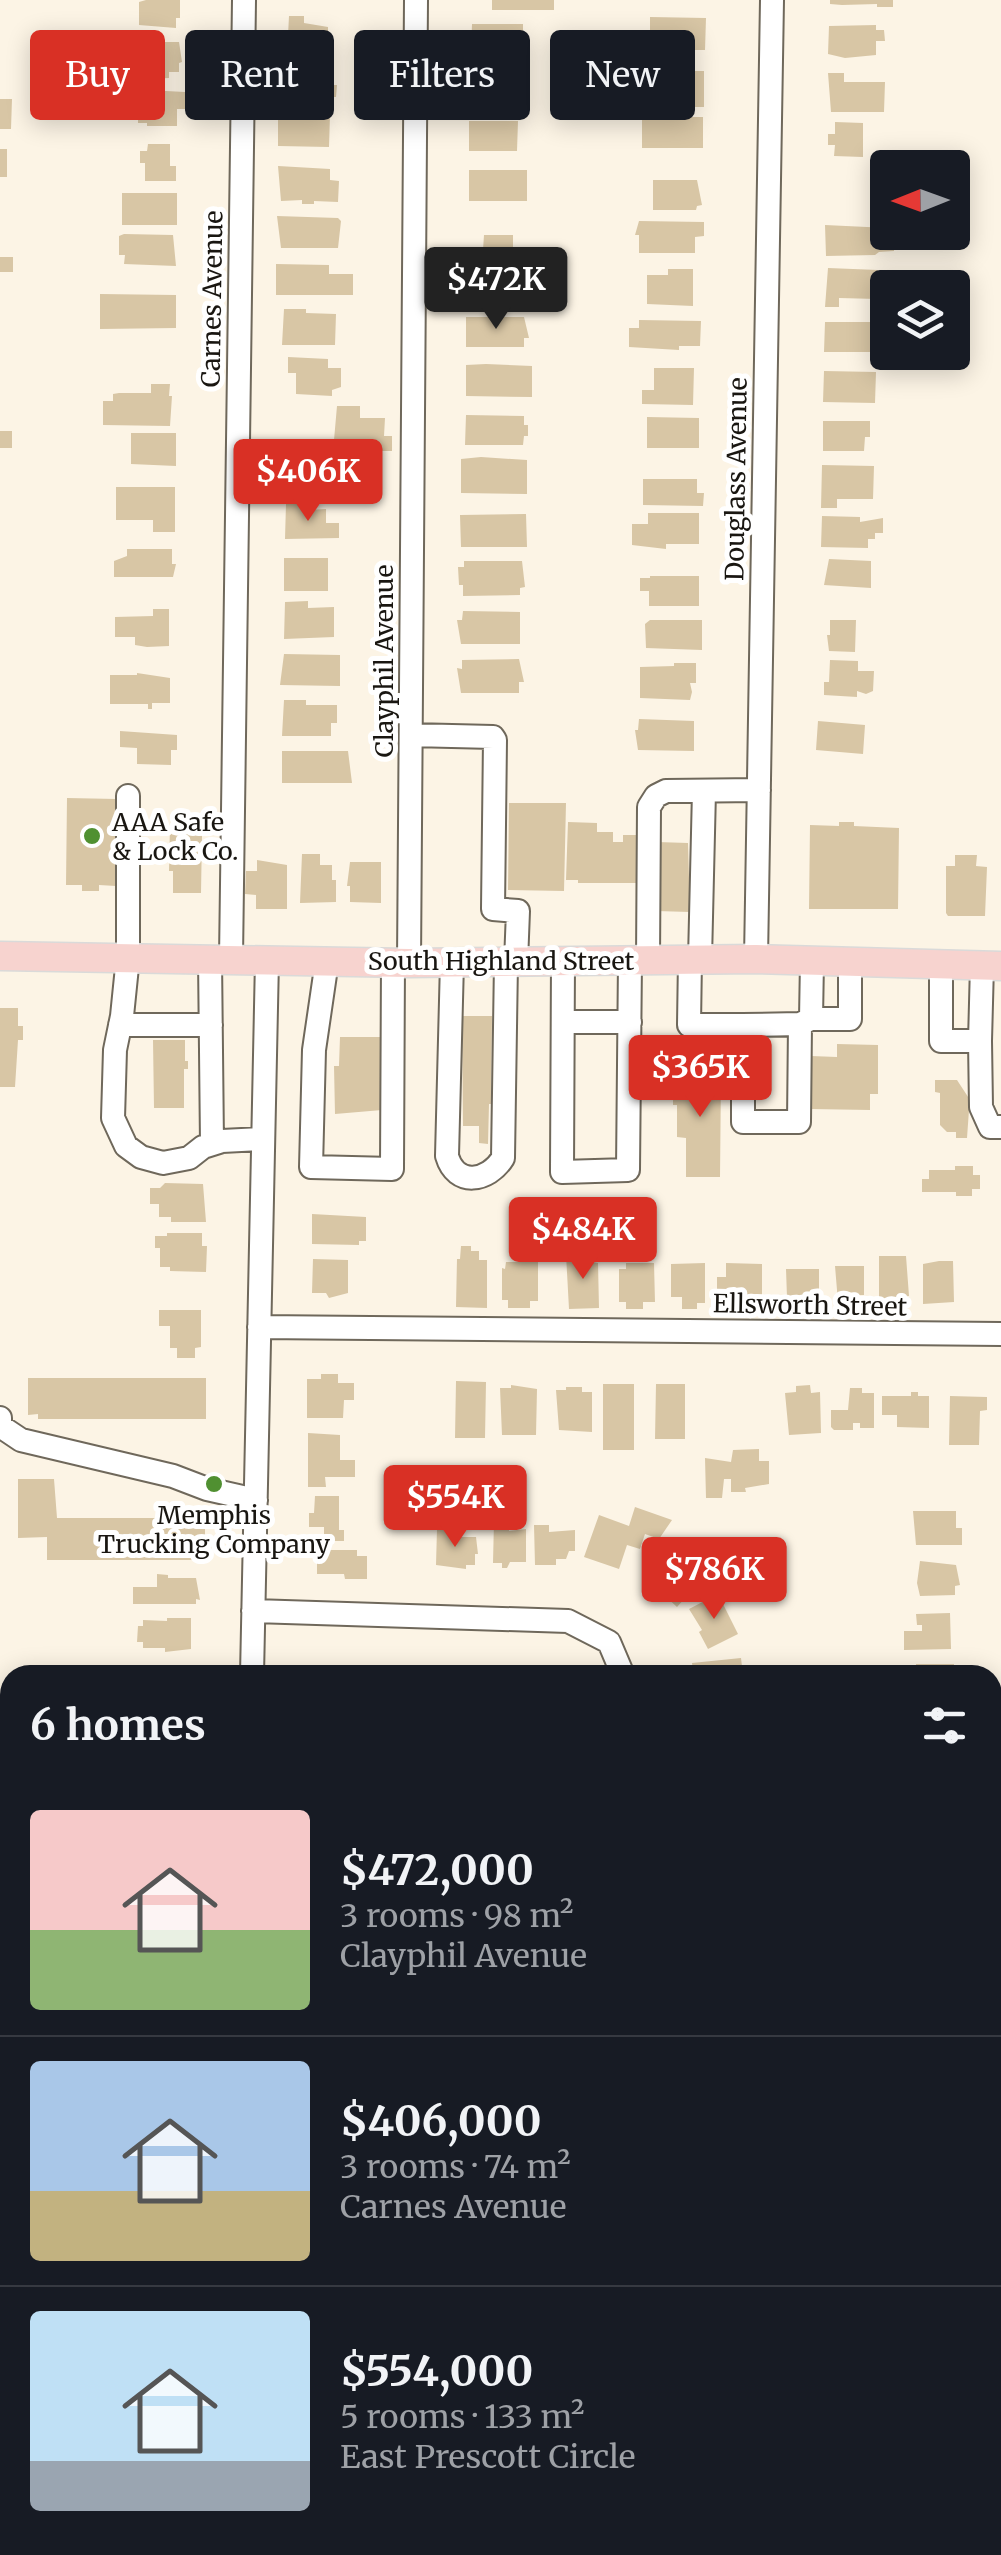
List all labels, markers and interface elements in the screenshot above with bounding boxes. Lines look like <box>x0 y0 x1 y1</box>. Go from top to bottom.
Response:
chip: Buy <box>30 30 165 120</box>
chip: Rent <box>185 30 334 120</box>
chip: Filters <box>354 30 530 120</box>
chip: New <box>550 30 695 120</box>
north arrow <box>870 150 970 250</box>
map controls <box>870 150 970 370</box>
street label: Carnes Avenue <box>194 210 230 388</box>
pin: $472K <box>426 247 566 332</box>
text: $472K <box>446 259 546 299</box>
button: layers <box>870 270 970 370</box>
street label: Douglass Avenue <box>718 377 754 581</box>
pin: $406K <box>238 439 378 524</box>
text: $406K <box>255 451 361 491</box>
street label: Clayphil Avenue <box>368 565 400 757</box>
place label: AAA Safe & Lock Co. <box>111 806 238 867</box>
marker: AAA Safe & Lock Co. <box>81 825 103 847</box>
street label: South Highland Street <box>368 945 634 977</box>
pin: $365K <box>630 1035 770 1120</box>
text: $365K <box>651 1047 749 1087</box>
pin: $484K <box>513 1197 653 1282</box>
text: $484K <box>531 1209 635 1249</box>
street label: Ellsworth Street <box>713 1287 908 1323</box>
pin: $554K <box>385 1465 525 1550</box>
marker: Memphis Trucking Company <box>203 1473 225 1495</box>
text: $554K <box>406 1477 504 1517</box>
place label: Memphis Trucking Company <box>98 1499 331 1560</box>
pin: $786K <box>644 1537 784 1622</box>
text: $786K <box>664 1549 764 1589</box>
icon: filters <box>917 1698 972 1753</box>
text: 6 homes <box>30 1699 206 1751</box>
text: $472,000 <box>340 1844 534 1896</box>
icon: home <box>110 1850 230 1970</box>
text: 3 rooms · 98 m² <box>340 1896 573 1936</box>
text: Clayphil Avenue <box>340 1936 587 1976</box>
text: $406,000 <box>340 2095 542 2147</box>
icon: home <box>110 2101 230 2221</box>
text: 3 rooms · 74 m² <box>340 2147 571 2187</box>
text: Carnes Avenue <box>340 2187 566 2227</box>
text: $554,000 <box>340 2345 533 2397</box>
icon: home <box>110 2351 230 2471</box>
text: 5 rooms · 133 m² <box>340 2397 584 2437</box>
text: East Prescott Circle <box>340 2437 636 2477</box>

